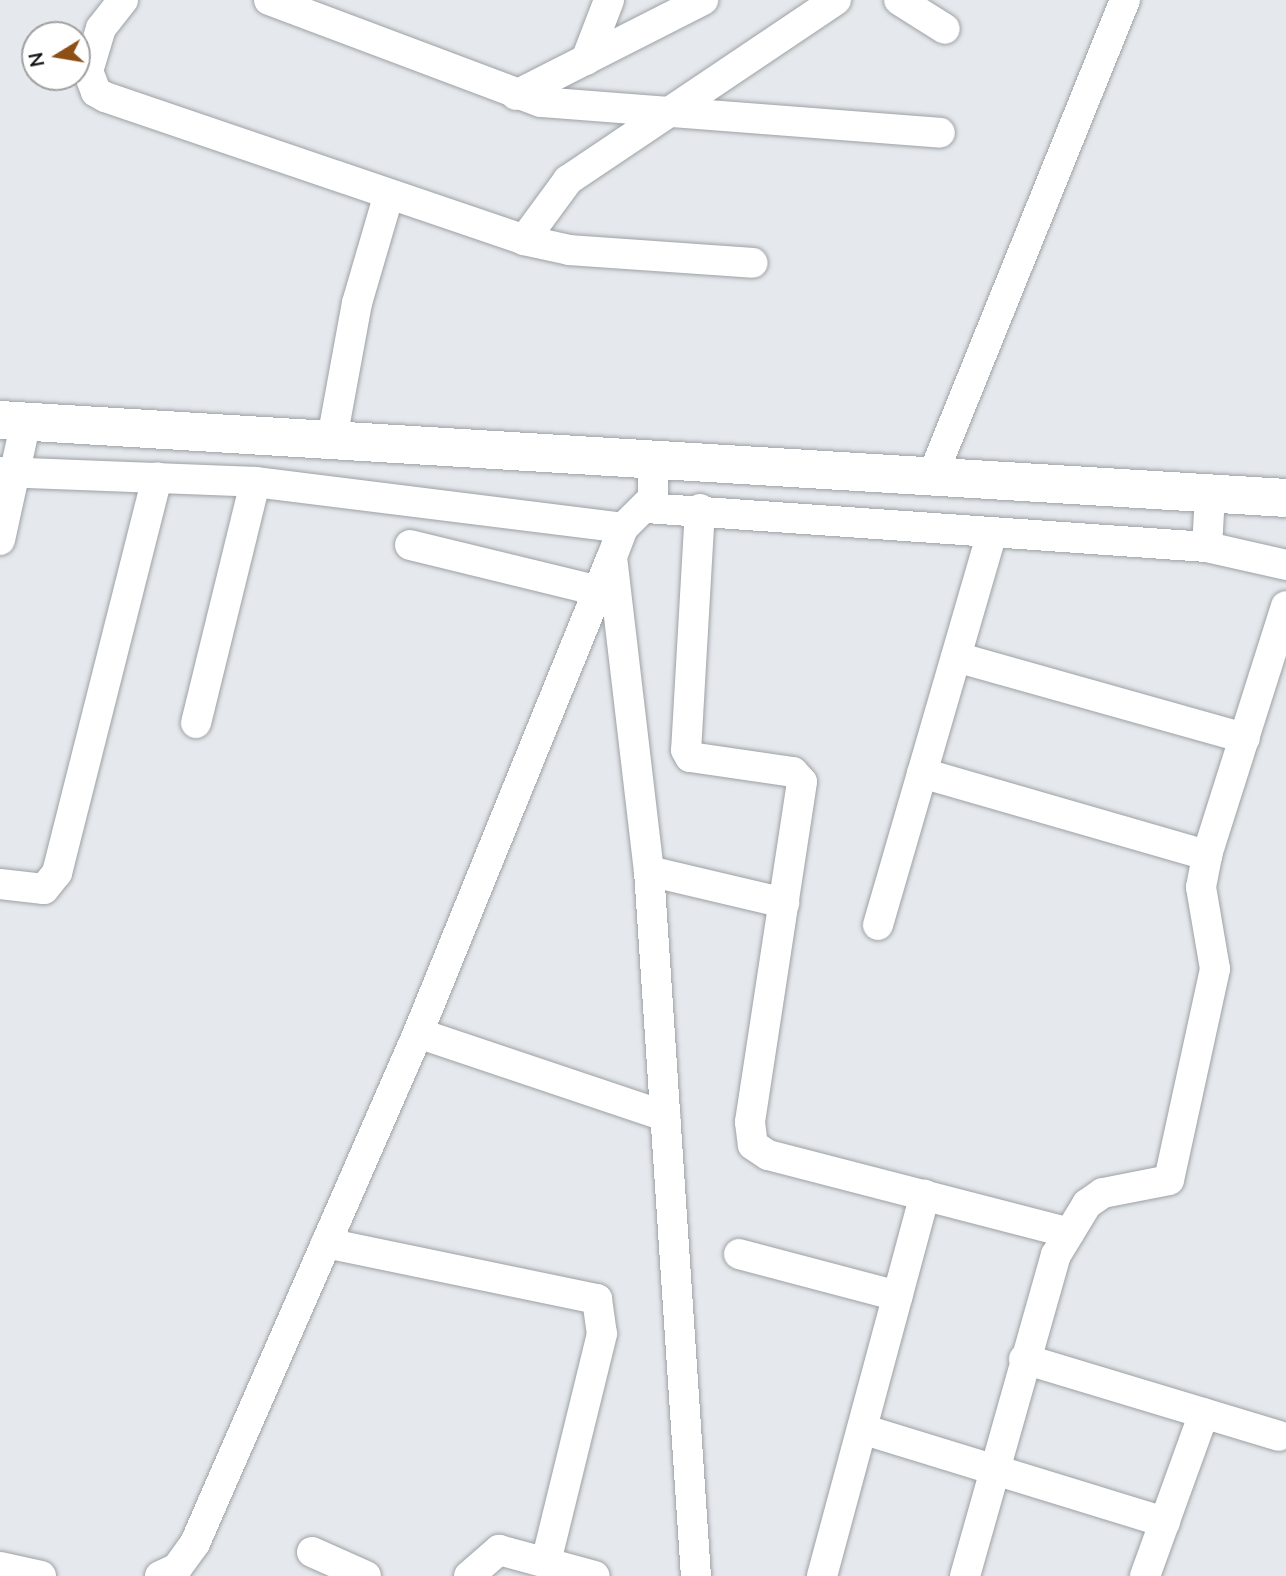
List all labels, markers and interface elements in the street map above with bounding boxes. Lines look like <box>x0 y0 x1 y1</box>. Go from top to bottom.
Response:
north arrow <box>21 21 91 91</box>
text: N <box>23 50 51 69</box>

